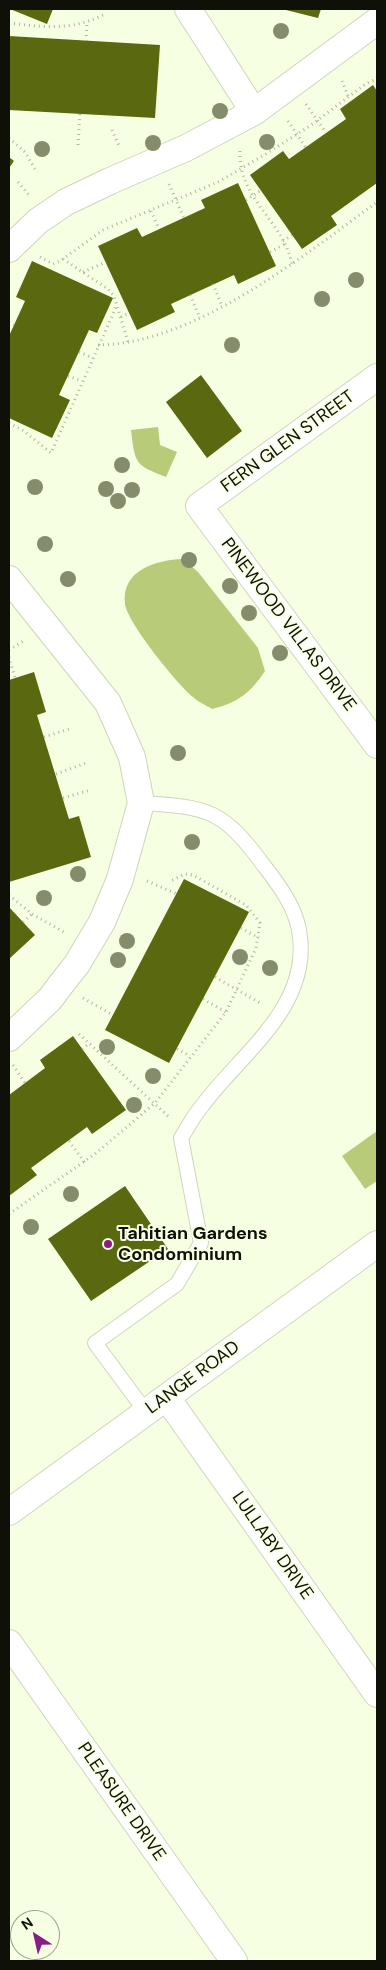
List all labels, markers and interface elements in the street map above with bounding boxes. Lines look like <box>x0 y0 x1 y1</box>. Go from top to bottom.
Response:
street label: FERN GLEN STREET <box>217 386 359 498</box>
street label: PINEWOOD VILLAS DRIVE <box>216 534 360 716</box>
place label: Tahitian Gardens Condominium <box>118 1223 267 1266</box>
marker: Tahitian Gardens Condominium <box>102 1238 114 1250</box>
street label: LANGE ROAD <box>142 1337 244 1419</box>
street label: LULLABY DRIVE <box>227 1488 317 1604</box>
street label: PLEASURE DRIVE <box>72 1739 170 1865</box>
north arrow <box>10 1910 60 1960</box>
text: N <box>18 1913 36 1934</box>

